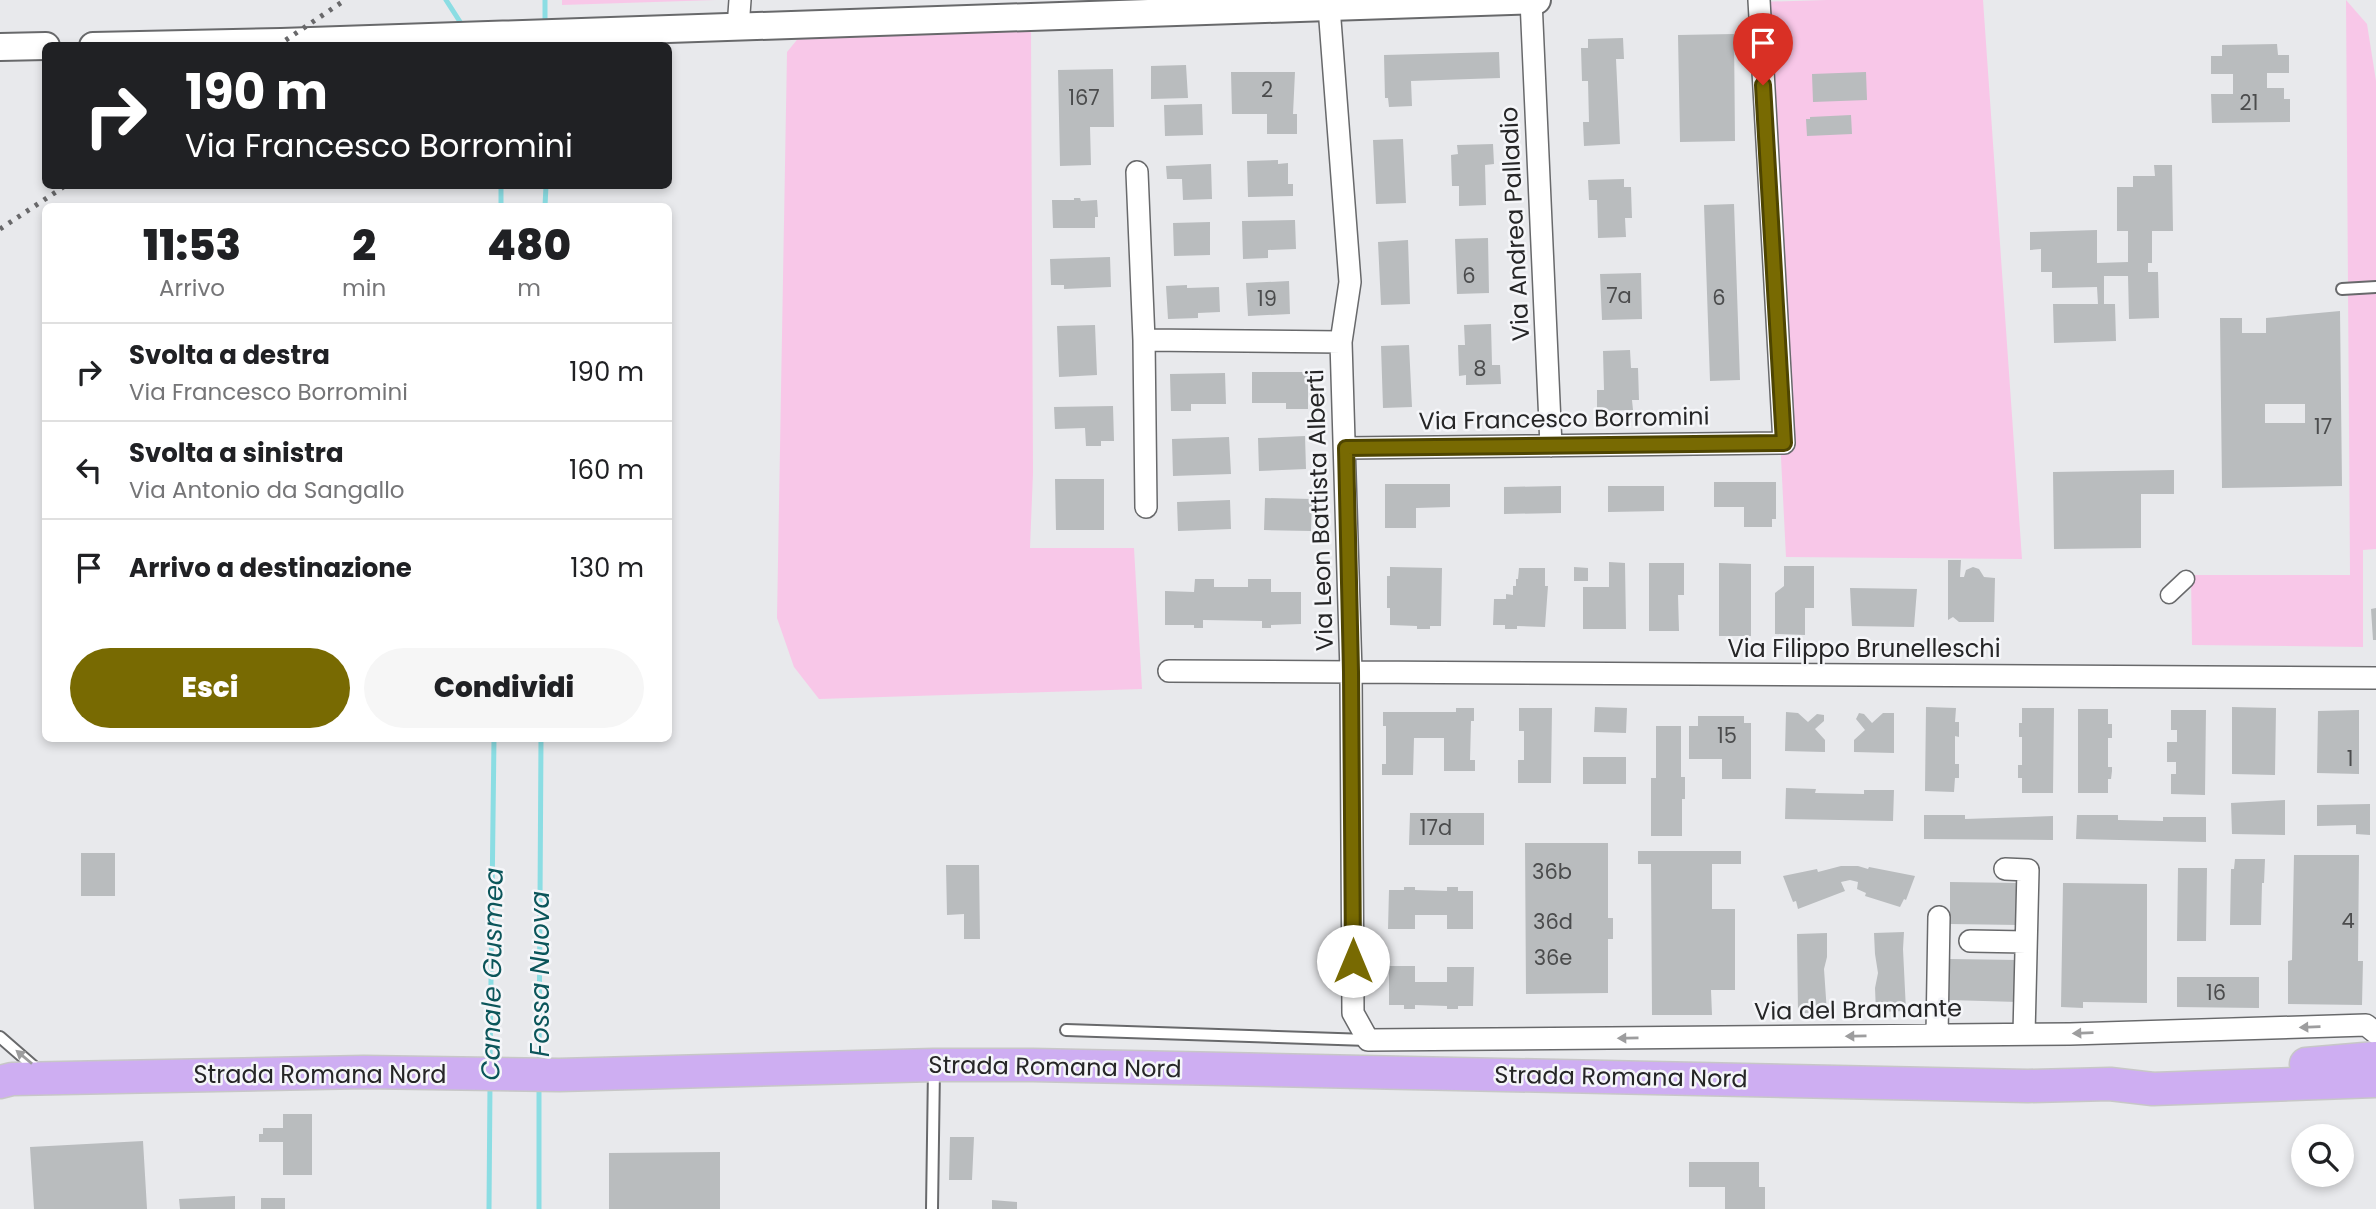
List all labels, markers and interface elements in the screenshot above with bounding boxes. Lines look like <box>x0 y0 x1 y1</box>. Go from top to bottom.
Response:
pin <box>1733 13 1793 85</box>
icon: arrive <box>1744 24 1782 62</box>
text: 190 m <box>185 58 328 126</box>
icon: right <box>70 70 161 161</box>
house number: 2 <box>1261 75 1273 104</box>
house number: 167 <box>1068 83 1100 112</box>
house number: 21 <box>2240 88 2258 117</box>
street label: Via Andrea Palladio <box>1492 106 1537 342</box>
text: Via Francesco Borromini <box>185 123 573 168</box>
text: 11:53 <box>143 216 241 275</box>
text: 2 <box>352 216 376 275</box>
text: 480 <box>487 216 571 275</box>
house number: 6 <box>1462 261 1476 290</box>
text: Arrivo <box>159 272 225 304</box>
text: min <box>342 272 386 304</box>
text: m <box>517 272 541 304</box>
house number: 7a <box>1606 281 1632 310</box>
house number: 6 <box>1712 283 1726 312</box>
house number: 19 <box>1257 284 1277 313</box>
text: Svolta a destra <box>129 337 330 373</box>
icon: right <box>70 353 108 391</box>
text: 190 m <box>569 354 644 390</box>
house number: 8 <box>1473 354 1487 383</box>
street label: Via Leon Battista Alberti <box>1298 368 1341 652</box>
text: Via Francesco Borromini <box>129 376 408 408</box>
street label: Via Francesco Borromini <box>1418 399 1710 438</box>
house number: 17 <box>2314 412 2332 441</box>
text: Svolta a sinistra <box>129 435 344 471</box>
icon: left <box>70 451 108 489</box>
text: 160 m <box>569 452 644 488</box>
text: Via Antonio da Sangallo <box>129 474 405 506</box>
icon: arrive <box>70 549 108 587</box>
text: Arrivo a destinazione <box>129 550 412 586</box>
text: 130 m <box>570 550 644 586</box>
street label: Via Filippo Brunelleschi <box>1727 632 2001 665</box>
button: Esci <box>70 648 350 728</box>
button: Condividi <box>364 648 644 728</box>
house number: 15 <box>1717 721 1737 750</box>
house number: 1 <box>2347 744 2353 773</box>
house number: 17d <box>1420 813 1452 842</box>
house number: 36b <box>1532 857 1572 886</box>
water label: Canale Gusmea <box>472 867 512 1081</box>
water label: Fossa Nuova <box>522 891 558 1057</box>
house number: 4 <box>2341 906 2355 935</box>
house number: 36d <box>1533 907 1573 936</box>
position arrow <box>1316 924 1390 998</box>
house number: 36e <box>1534 943 1572 972</box>
house number: 16 <box>2206 978 2226 1007</box>
street label: Via del Bramante <box>1754 991 1962 1028</box>
one-way arrow <box>2299 1021 2321 1032</box>
one-way arrow <box>2072 1028 2094 1039</box>
one-way arrow <box>1844 1030 1866 1042</box>
one-way arrow <box>1617 1032 1639 1044</box>
street label: Strada Romana Nord <box>928 1048 1182 1085</box>
one-way arrow <box>15 1050 32 1065</box>
street label: Strada Romana Nord <box>193 1058 447 1091</box>
street label: Strada Romana Nord <box>1494 1058 1748 1095</box>
map controls <box>2291 1124 2354 1187</box>
button: search <box>2291 1124 2354 1187</box>

